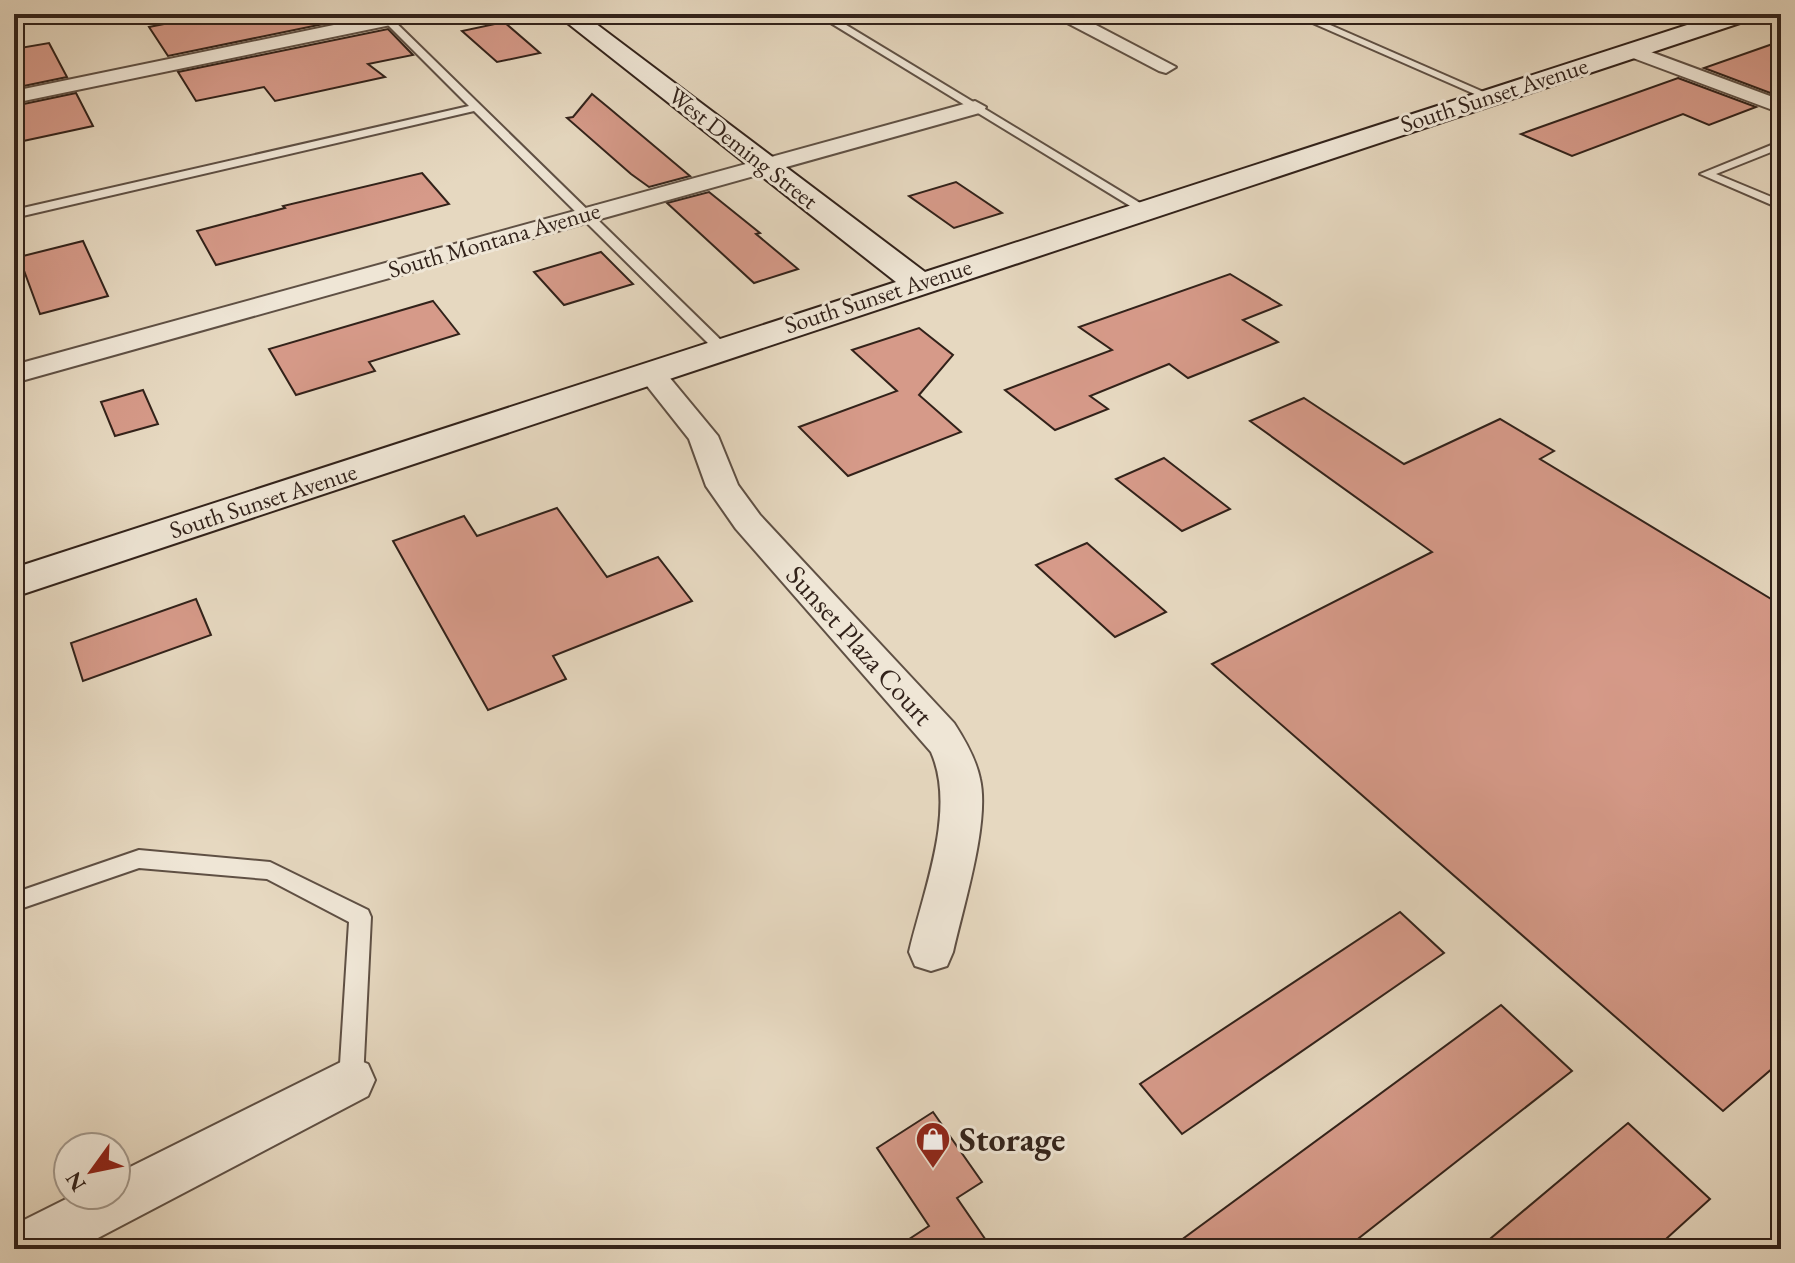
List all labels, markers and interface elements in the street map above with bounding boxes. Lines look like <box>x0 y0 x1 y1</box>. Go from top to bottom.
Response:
street label: South Sunset Avenue <box>1396 50 1591 139</box>
street label: West Deming Street <box>662 79 825 216</box>
street label: South Montana Avenue <box>384 194 603 285</box>
street label: South Sunset Avenue <box>780 251 975 340</box>
street label: South Sunset Avenue <box>165 456 360 545</box>
street label: Sunset Plaza Court <box>778 557 942 733</box>
place label: Storage <box>959 1117 1066 1161</box>
shop icon: Storage <box>914 1120 952 1170</box>
north arrow <box>52 1131 132 1211</box>
text: N <box>59 1166 93 1197</box>

